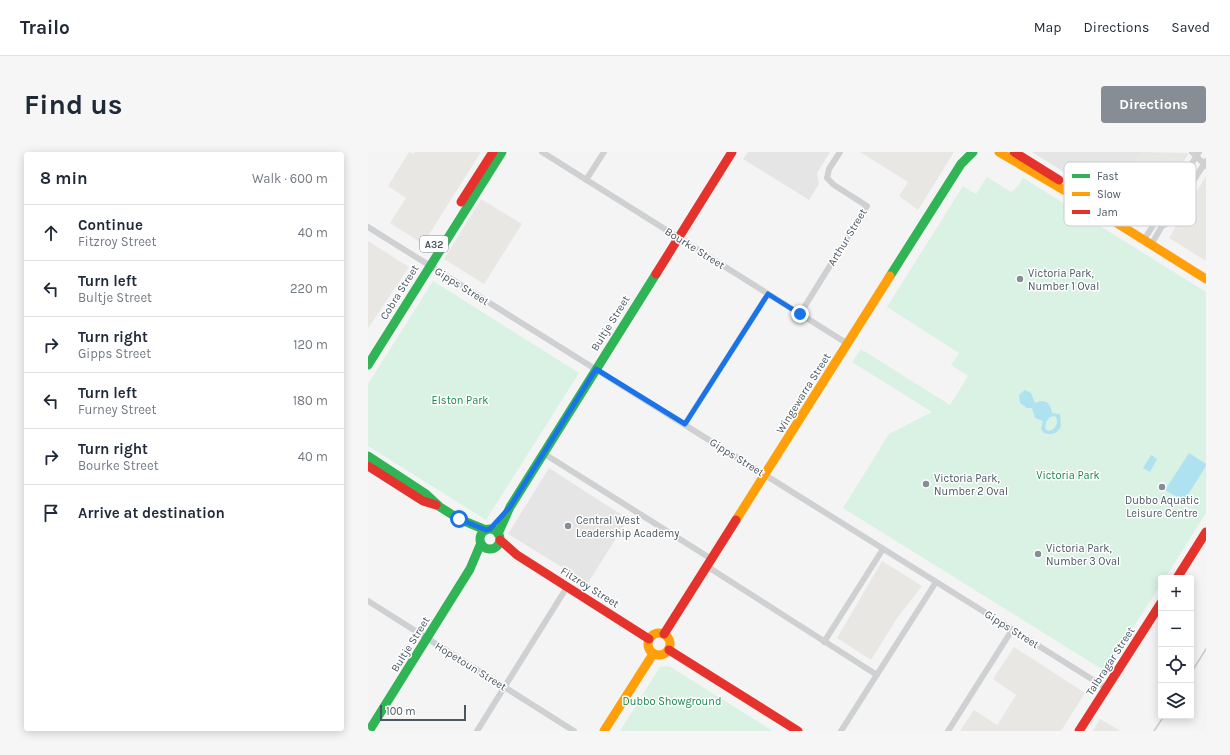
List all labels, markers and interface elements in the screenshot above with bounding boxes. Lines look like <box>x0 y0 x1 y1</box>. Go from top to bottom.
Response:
text: Trailo <box>20 17 70 39</box>
text: Map <box>1034 19 1062 36</box>
text: Directions <box>1084 19 1149 36</box>
text: Saved <box>1171 19 1210 36</box>
button: Directions <box>1101 86 1206 123</box>
text: Find us <box>24 88 123 121</box>
legend <box>1064 162 1196 226</box>
text: 8 min <box>40 168 88 188</box>
text: Fast <box>1097 170 1118 183</box>
text: Walk · 600 m <box>252 171 328 186</box>
text: Slow <box>1097 188 1121 201</box>
street label: Arthur Street <box>825 206 870 268</box>
text: Jam <box>1097 206 1118 219</box>
text: Continue <box>78 216 143 234</box>
icon: ahead <box>40 222 62 244</box>
text: 40 m <box>298 225 328 240</box>
street label: Bourke Street <box>662 225 727 272</box>
text: Fitzroy Street <box>78 234 156 249</box>
road number: A32 <box>420 236 448 252</box>
street label: Cobra Street <box>377 262 421 322</box>
street label: Gipps Street <box>432 265 491 308</box>
place label: Victoria Park, Number 1 Oval <box>1028 267 1099 293</box>
text: Turn left <box>78 272 137 290</box>
marker: Victoria Park, Number 1 Oval <box>1015 274 1025 284</box>
icon: left <box>40 278 62 300</box>
text: 220 m <box>290 281 328 296</box>
text: Bultje Street <box>78 290 152 305</box>
street label: Bultje Street <box>588 293 633 353</box>
route end <box>791 305 809 323</box>
text: Turn right <box>78 328 148 346</box>
icon: right <box>40 334 62 356</box>
text: 120 m <box>293 337 328 352</box>
text: Gipps Street <box>78 346 151 361</box>
street label: Wingewarra Street <box>773 351 833 436</box>
text: Turn left <box>78 384 137 402</box>
icon: left <box>40 390 62 412</box>
text: 180 m <box>293 393 328 408</box>
park label: Elston Park <box>432 394 488 407</box>
text: Furney Street <box>78 402 156 417</box>
street label: Gipps Street <box>707 436 766 479</box>
text: Turn right <box>78 440 148 458</box>
icon: right <box>40 446 62 468</box>
text: 40 m <box>298 449 328 464</box>
text: Bourke Street <box>78 458 159 473</box>
park label: Victoria Park <box>1036 469 1100 482</box>
place label: Victoria Park, Number 2 Oval <box>934 472 1008 498</box>
marker: Victoria Park, Number 2 Oval <box>921 479 931 489</box>
marker: Dubbo Aquatic Leisure Centre <box>1157 482 1167 492</box>
place label: Dubbo Aquatic Leisure Centre <box>1125 494 1199 520</box>
icon: arrive <box>40 502 62 524</box>
text: Arrive at destination <box>78 504 225 522</box>
route start <box>450 510 468 528</box>
place label: Central West Leadership Academy <box>576 514 679 540</box>
marker: Central West Leadership Academy <box>563 521 573 531</box>
place label: Victoria Park, Number 3 Oval <box>1046 542 1120 568</box>
marker: Victoria Park, Number 3 Oval <box>1033 549 1043 559</box>
street label: Fitzroy Street <box>558 564 621 611</box>
map controls <box>1158 575 1194 719</box>
button: + <box>1158 575 1194 611</box>
street label: Gipps Street <box>982 608 1041 651</box>
button: − <box>1158 611 1194 647</box>
street label: Bultje Street <box>388 614 433 674</box>
street label: Talbragar Street <box>1083 624 1137 698</box>
street label: Hopetoun Street <box>433 639 509 694</box>
button: locate <box>1158 647 1194 683</box>
button: layers <box>1158 683 1194 719</box>
park label: Dubbo Showground <box>623 695 721 708</box>
scale bar <box>380 703 466 722</box>
text: 100 m <box>386 705 416 718</box>

